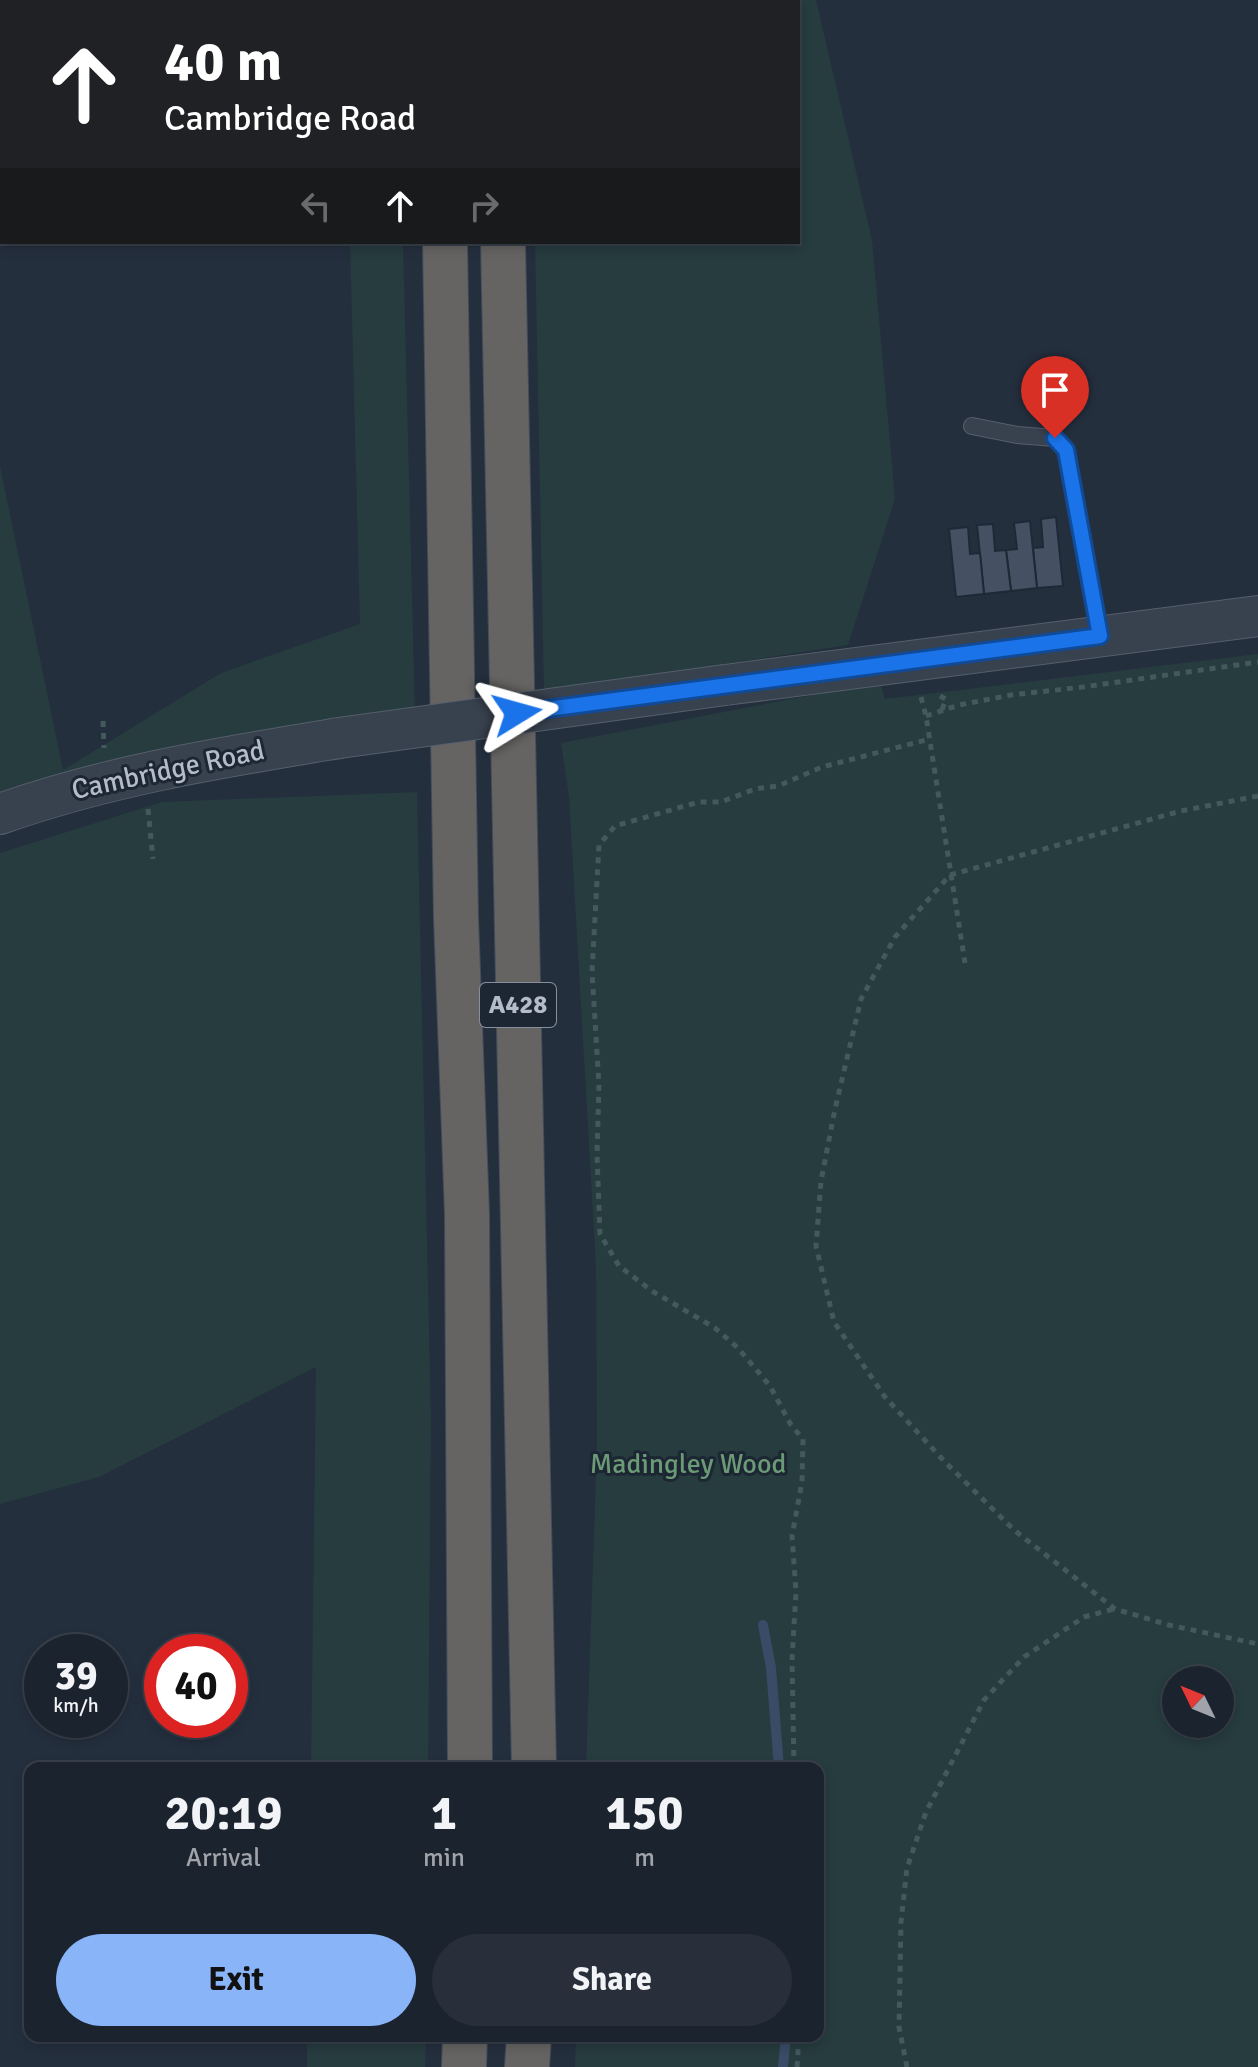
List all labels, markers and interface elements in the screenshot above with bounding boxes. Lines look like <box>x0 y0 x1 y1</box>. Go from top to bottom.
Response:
text: 40 m <box>164 27 282 96</box>
icon: ahead <box>32 32 136 136</box>
text: Cambridge Road <box>164 96 416 141</box>
icon: left <box>294 184 338 228</box>
icon: ahead <box>378 184 422 228</box>
icon: right <box>462 184 506 228</box>
pin <box>1021 356 1089 438</box>
icon: arrive <box>1033 368 1077 412</box>
position arrow <box>475 671 559 755</box>
street label: Cambridge Road <box>69 733 267 807</box>
road number: A428 <box>480 983 556 1027</box>
park label: Madingley Wood <box>590 1447 786 1481</box>
speed limit sign: 40 <box>144 1634 248 1738</box>
text: 39 <box>54 1651 98 1701</box>
north arrow <box>1162 1666 1234 1738</box>
map controls <box>1162 1666 1234 1738</box>
text: km/h <box>53 1693 99 1718</box>
text: 20:19 <box>165 1784 282 1843</box>
text: 1 <box>431 1784 457 1843</box>
text: 150 <box>606 1784 683 1843</box>
text: Arrival <box>186 1842 261 1874</box>
text: min <box>423 1842 465 1874</box>
text: m <box>634 1842 655 1874</box>
button: Exit <box>56 1934 416 2026</box>
button: Share <box>432 1934 792 2026</box>

